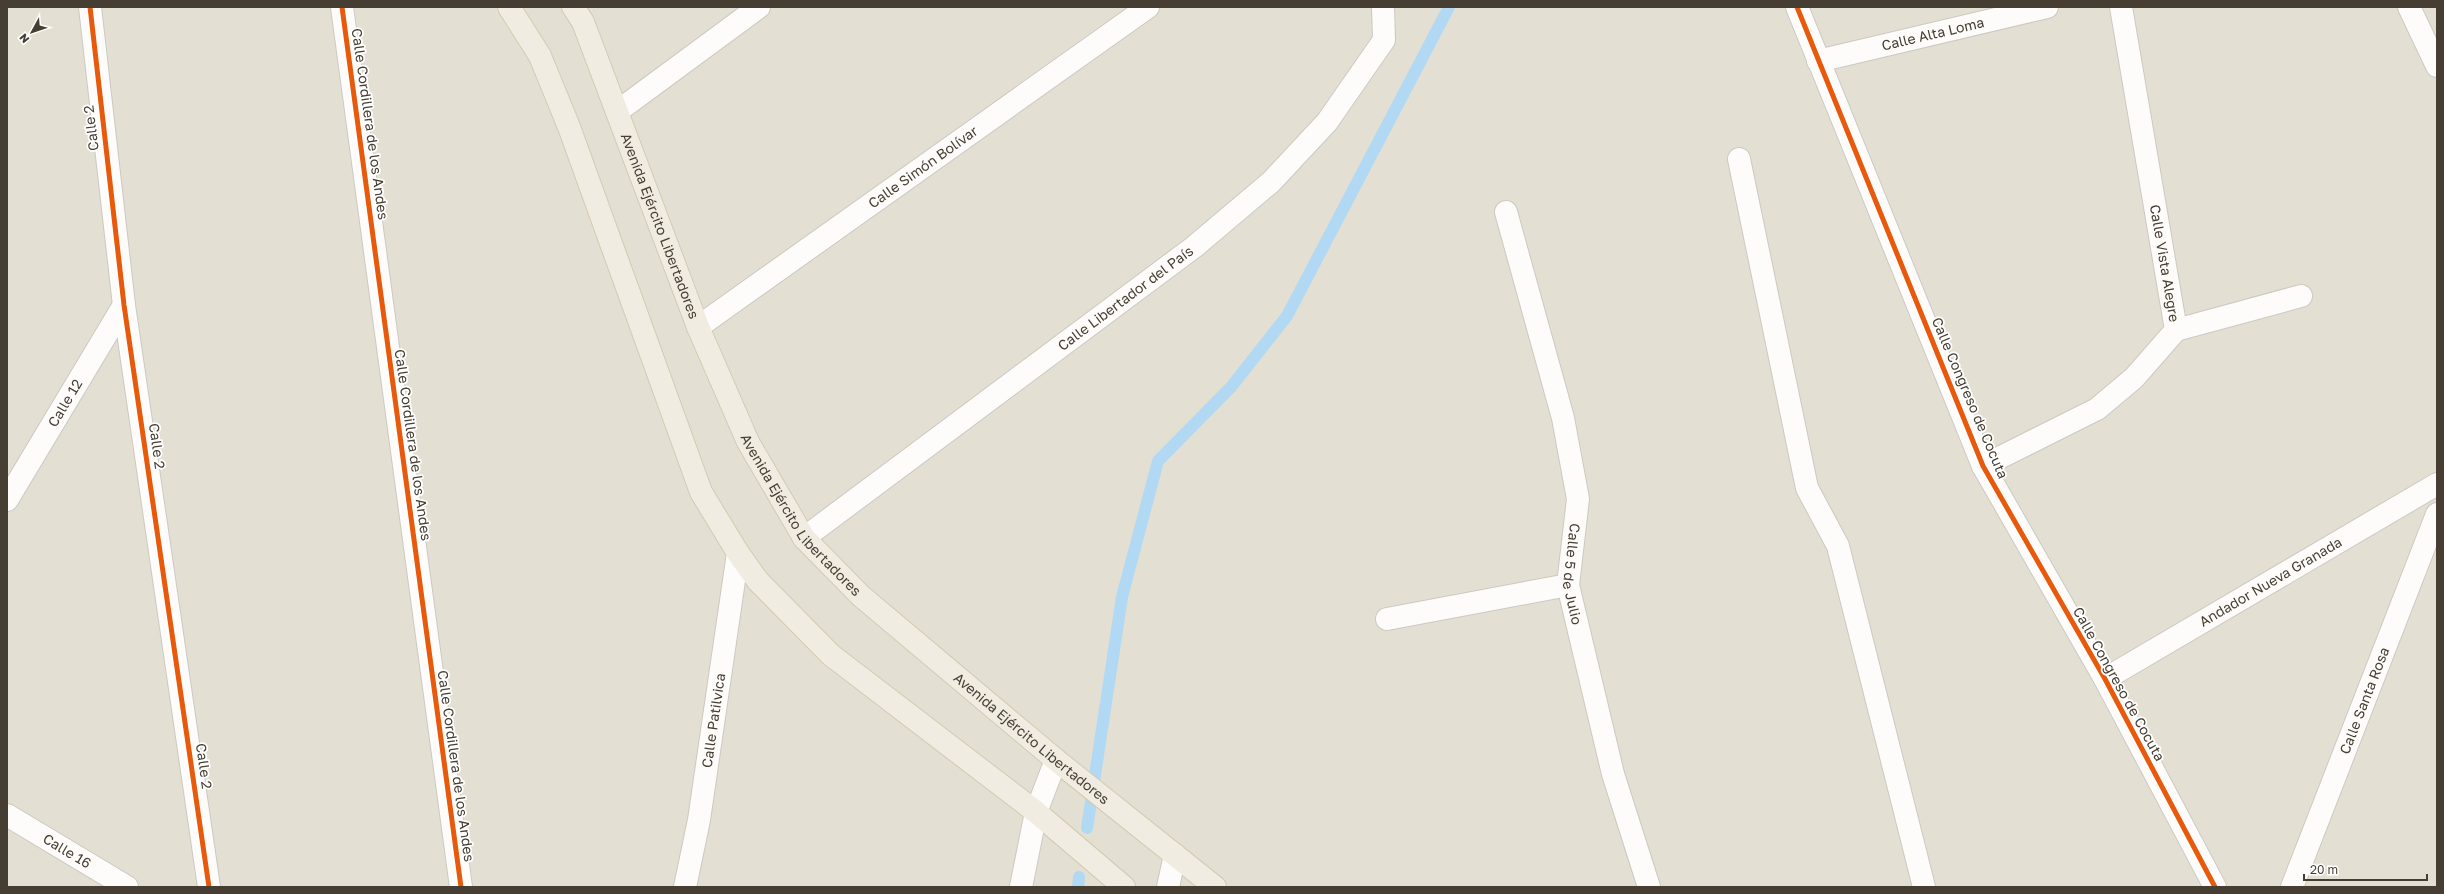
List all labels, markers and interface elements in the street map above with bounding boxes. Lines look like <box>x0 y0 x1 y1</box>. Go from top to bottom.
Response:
north arrow <box>12 12 52 52</box>
street label: Calle Alta Loma <box>1880 13 1986 54</box>
street label: Calle Cordillera de los Andes <box>349 27 392 221</box>
text: N <box>16 31 32 46</box>
street label: Calle 2 <box>79 104 102 152</box>
street label: Calle Simón Bolívar <box>865 122 981 211</box>
street label: Avenida Ejército Libertadores <box>618 131 703 321</box>
street label: Calle Vista Alegre <box>2147 203 2184 323</box>
street label: Calle Libertador del País <box>1054 242 1196 354</box>
street label: Calle Congreso de Cocuta <box>1929 315 2012 481</box>
street label: Calle Cordillera de los Andes <box>392 348 435 542</box>
street label: Calle 12 <box>44 376 86 430</box>
street label: Calle 2 <box>146 422 169 470</box>
street label: Avenida Ejército Libertadores <box>738 431 865 599</box>
street label: Calle 5 de Julio <box>1559 522 1586 626</box>
street label: Andador Nueva Granada <box>2196 533 2345 630</box>
street label: Calle Congreso de Cocuta <box>2070 604 2169 764</box>
street label: Calle Santa Rosa <box>2336 644 2392 756</box>
street label: Calle Cordillera de los Andes <box>435 669 478 863</box>
street label: Avenida Ejército Libertadores <box>950 669 1113 807</box>
street label: Calle Patilvica <box>698 672 728 769</box>
street label: Calle 2 <box>193 742 216 790</box>
street label: Calle 16 <box>40 830 94 872</box>
scale bar <box>2304 856 2427 882</box>
text: 20 m <box>2310 862 2338 877</box>

